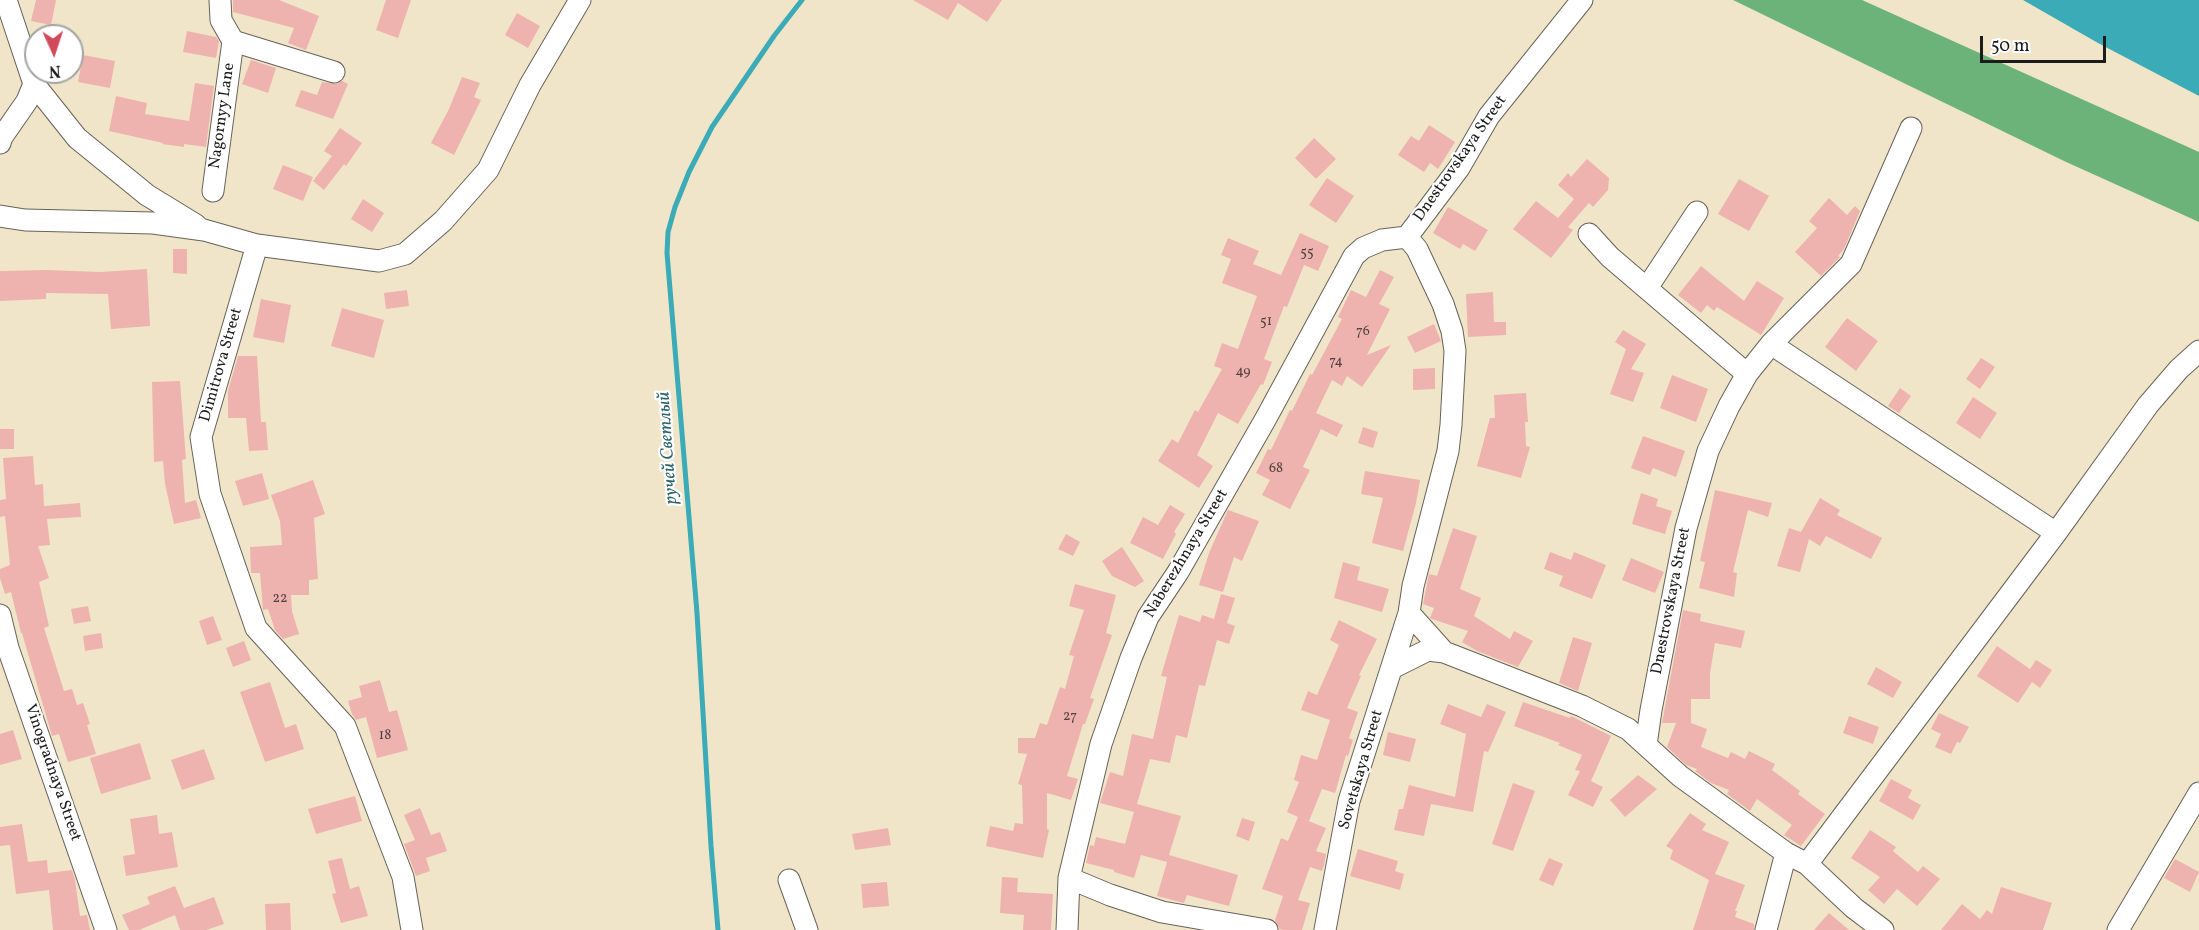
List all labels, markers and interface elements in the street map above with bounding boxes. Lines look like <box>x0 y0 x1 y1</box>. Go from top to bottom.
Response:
north arrow <box>24 24 84 84</box>
scale bar <box>1983 24 2109 62</box>
text: 50 m <box>1991 34 2030 59</box>
text: N <box>48 59 61 81</box>
street label: Nagornyy Lane <box>206 62 240 170</box>
street label: Dnestrovskaya Street <box>1410 92 1512 226</box>
house number: 55 <box>1300 245 1314 261</box>
street label: Dimitrova Street <box>197 306 247 424</box>
house number: 51 <box>1260 314 1272 330</box>
house number: 76 <box>1356 324 1370 340</box>
house number: 74 <box>1329 354 1343 370</box>
house number: 49 <box>1235 364 1251 380</box>
water label: ручей Светлый <box>654 391 684 505</box>
house number: 68 <box>1269 461 1283 477</box>
street label: Naberezhnaya Street <box>1141 486 1233 622</box>
street label: Dnestrovskaya Street <box>1648 526 1696 676</box>
house number: 22 <box>272 591 288 607</box>
street label: Vinogradnaya Street <box>20 702 84 844</box>
street label: Sovetskaya Street <box>1336 708 1388 832</box>
house number: 27 <box>1063 709 1077 725</box>
house number: 18 <box>379 728 391 744</box>

